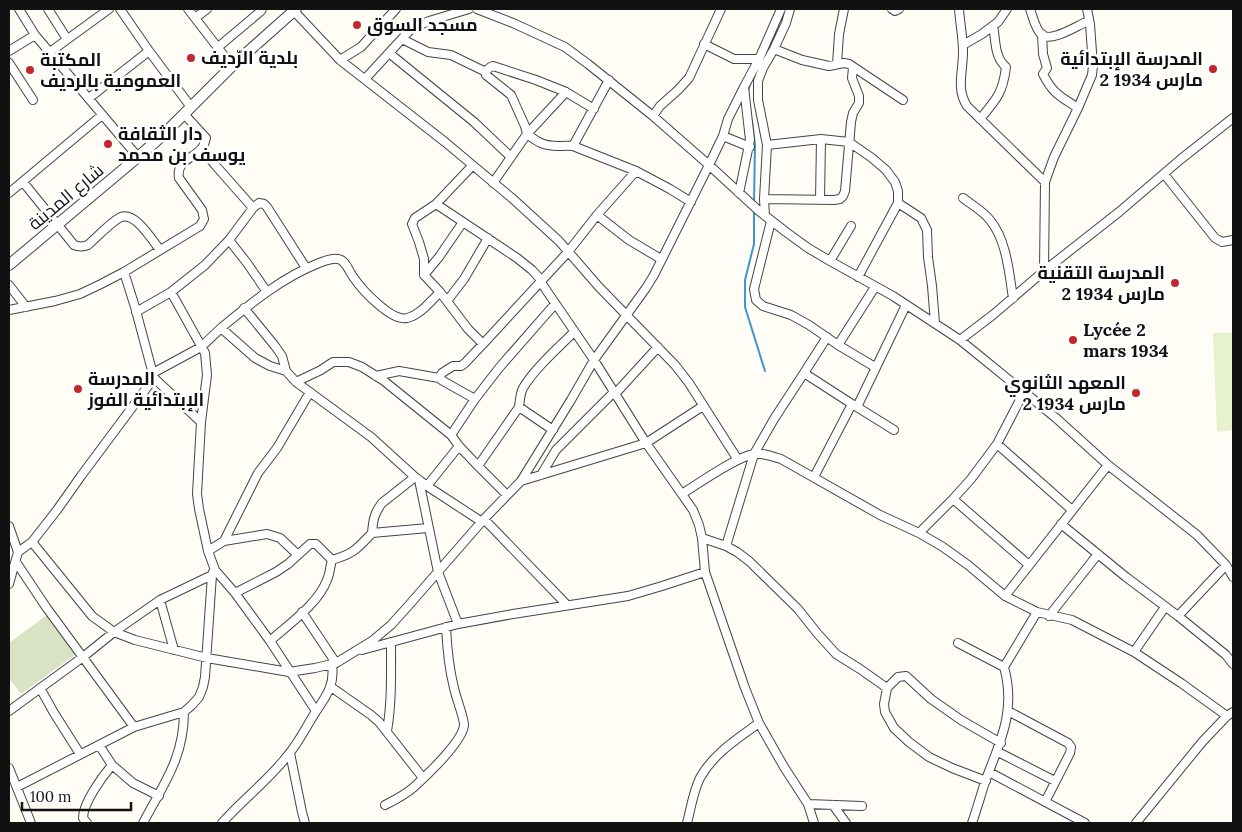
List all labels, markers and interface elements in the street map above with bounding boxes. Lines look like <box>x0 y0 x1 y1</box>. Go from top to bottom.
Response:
place label: مسجد السوق <box>367 13 478 36</box>
marker: مسجد السوق <box>351 19 363 31</box>
place label: بلدية الرّديف <box>201 46 298 69</box>
place label: المدرسة الإبتدائية 2 مارس 1934 <box>1060 47 1203 91</box>
place label: المكتبة العمومية بالرديف <box>40 48 181 92</box>
marker: بلدية الرّديف <box>185 52 197 64</box>
marker: المدرسة الإبتدائية 2 مارس 1934 <box>1207 63 1219 75</box>
marker: المكتبة العمومية بالرديف <box>24 64 36 76</box>
place label: دار الثقافة يوسف بن محمد <box>118 122 246 166</box>
marker: دار الثقافة يوسف بن محمد <box>102 138 114 150</box>
street label: شارع المدينة <box>23 158 109 236</box>
place label: المدرسة التقنية 2 مارس 1934 <box>1037 261 1165 305</box>
marker: المدرسة التقنية 2 مارس 1934 <box>1169 277 1181 289</box>
place label: Lycée 2 mars 1934 <box>1083 318 1169 362</box>
marker: Lycée 2 mars 1934 <box>1067 334 1079 346</box>
place label: المدرسة الإبتدائية الفوز <box>87 367 204 412</box>
place label: المعهد الثانوي 2 مارس 1934 <box>1004 371 1126 415</box>
marker: المدرسة الإبتدائية الفوز <box>72 383 84 395</box>
marker: المعهد الثانوي 2 مارس 1934 <box>1130 387 1142 399</box>
scale bar <box>22 780 131 812</box>
text: 100 m <box>30 787 71 806</box>

